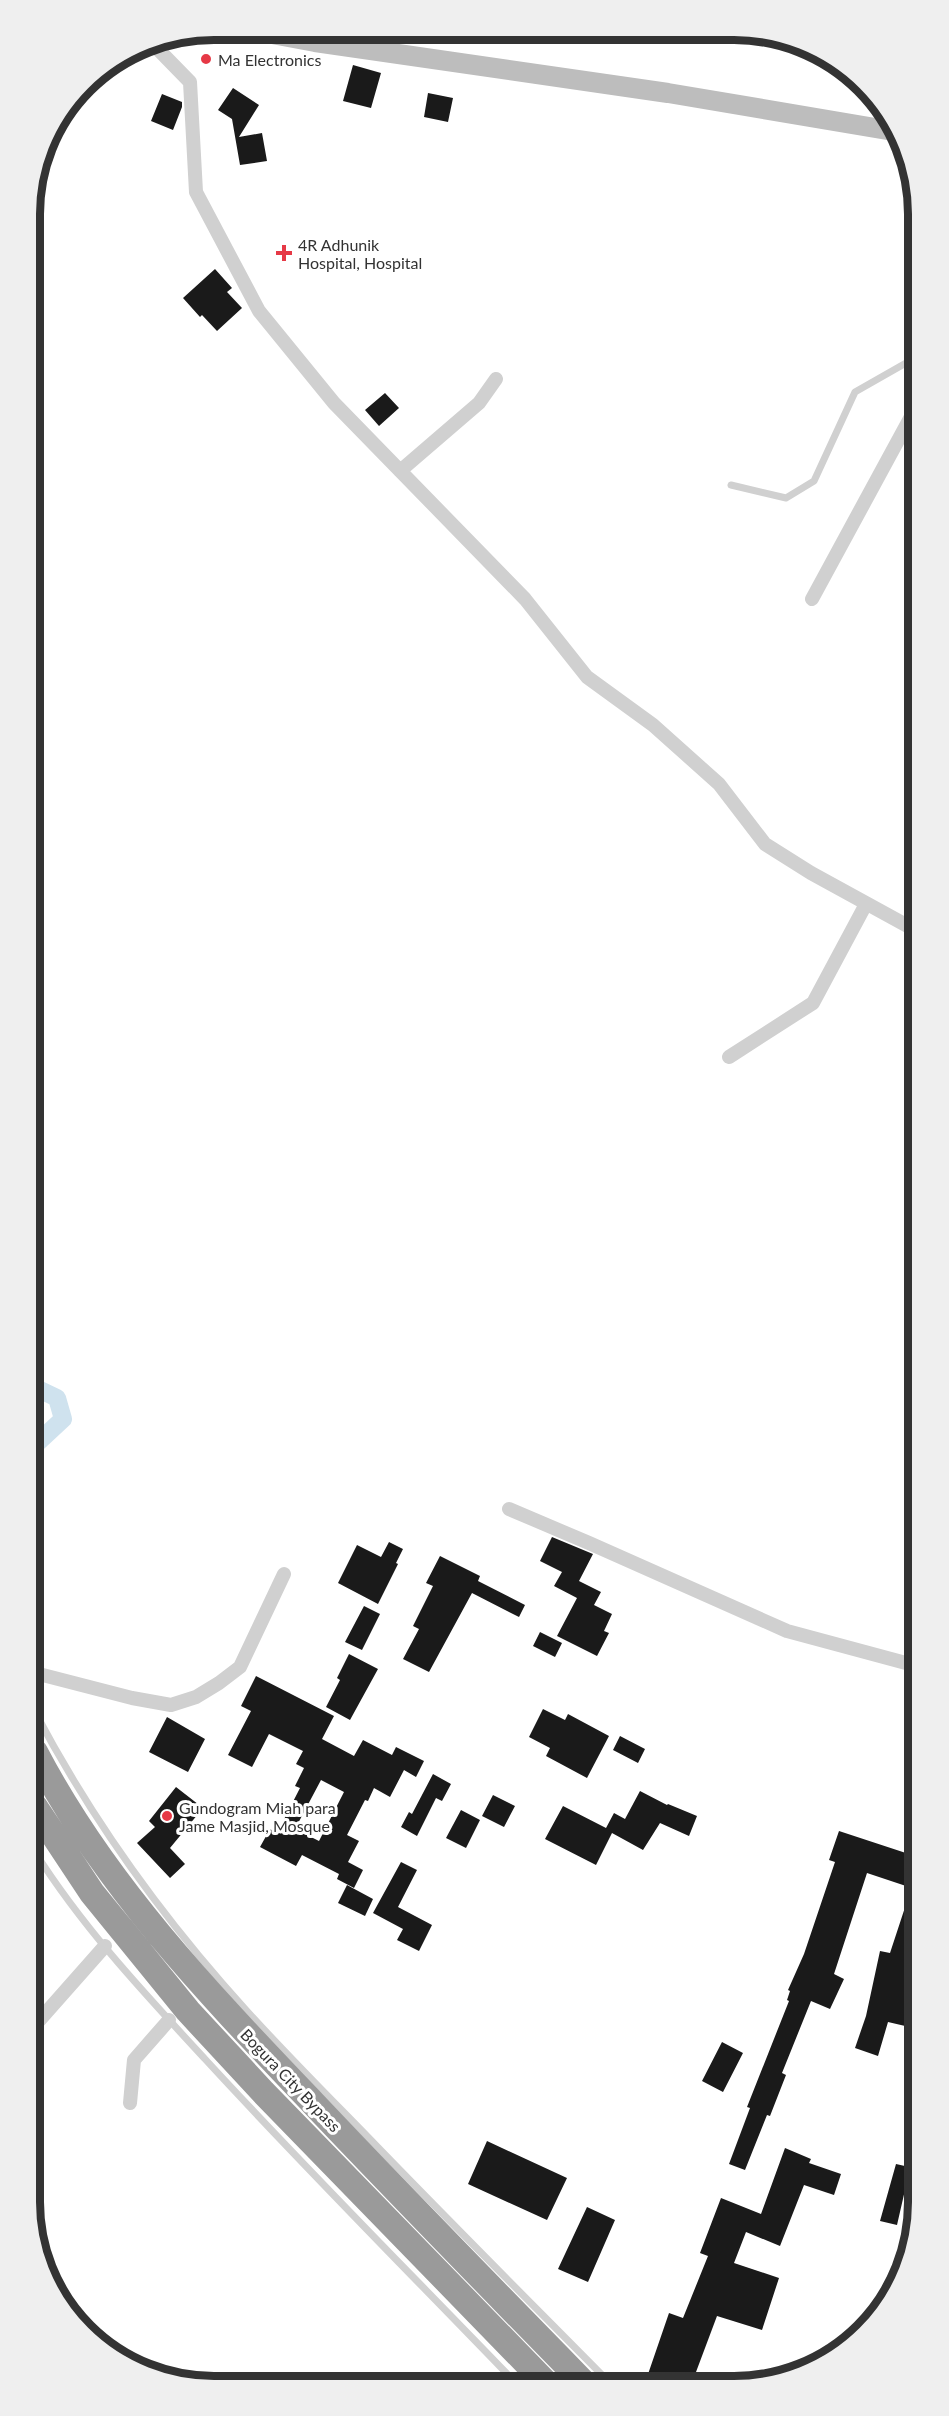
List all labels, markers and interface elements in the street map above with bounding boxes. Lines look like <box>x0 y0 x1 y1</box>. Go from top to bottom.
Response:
place label: Ma Electronics <box>218 50 321 69</box>
marker: Ma Electronics <box>199 52 213 66</box>
place label: 4R Adhunik Hospital, Hospital <box>298 235 422 272</box>
marker: 4R Adhunik Hospital, Hospital <box>275 244 293 262</box>
place label: Gundogram Miah para Jame Masjid, Mosque <box>179 1798 336 1835</box>
marker: Gundogram Miah para Jame Masjid, Mosque <box>160 1809 174 1823</box>
street label: Bogura City Bypass <box>237 2025 345 2135</box>

